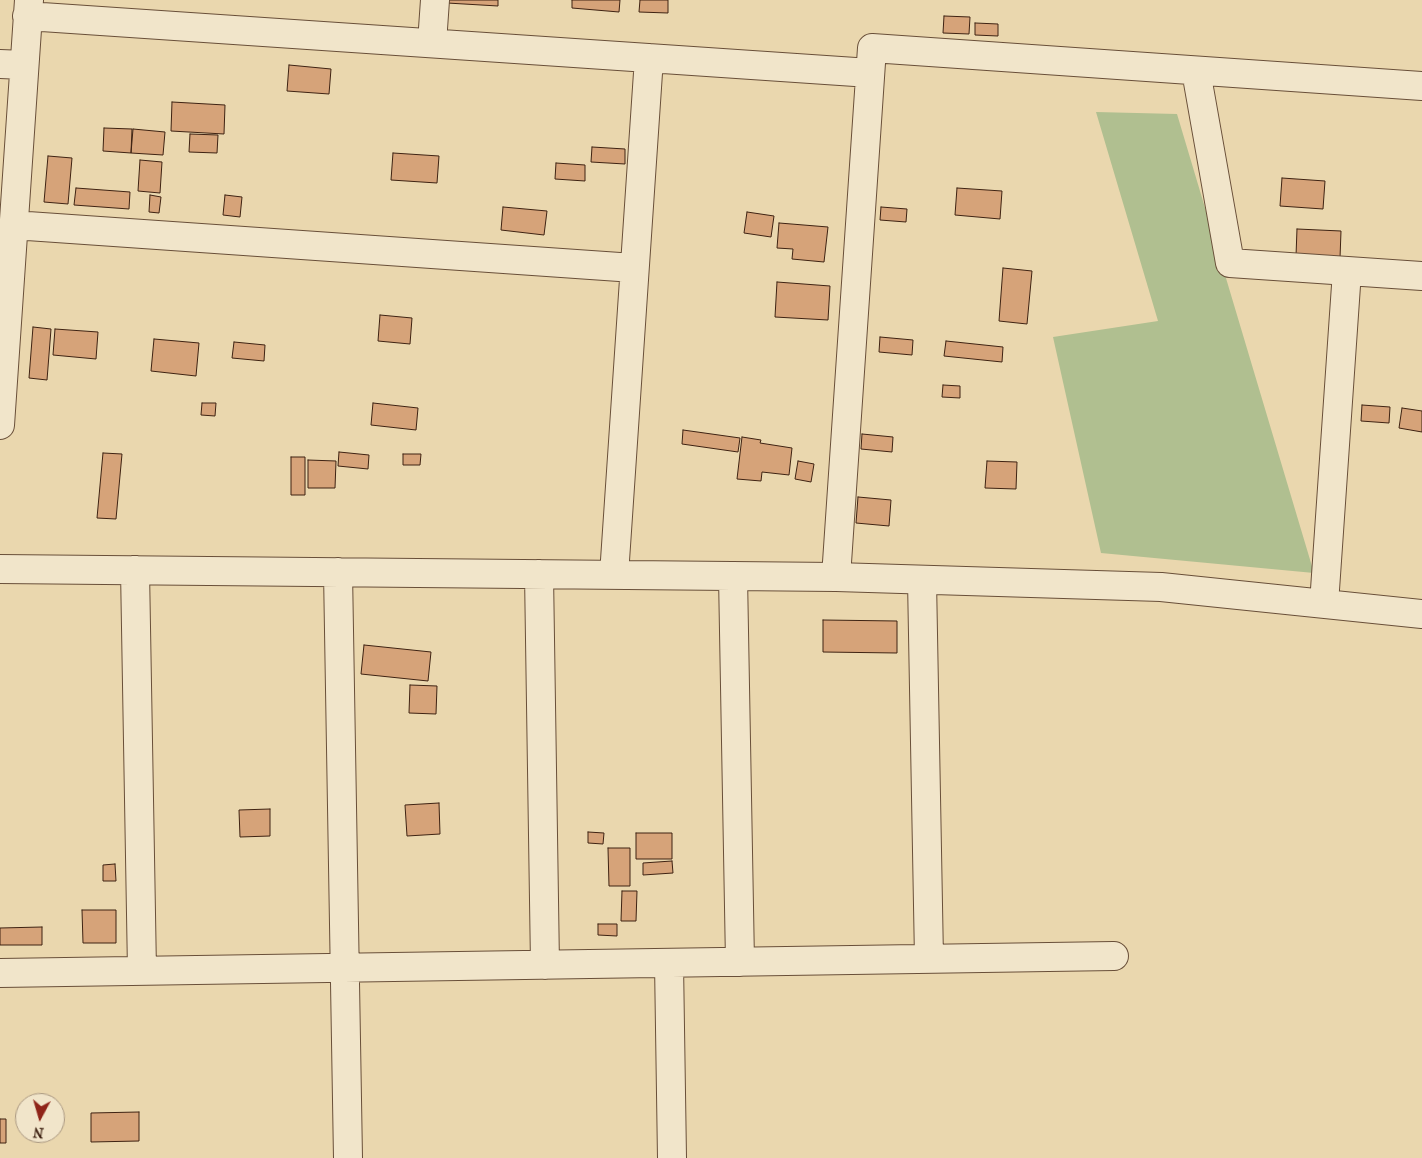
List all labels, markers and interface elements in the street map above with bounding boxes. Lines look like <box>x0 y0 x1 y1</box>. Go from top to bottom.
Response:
north arrow <box>15 1093 65 1143</box>
text: N <box>32 1123 45 1141</box>

